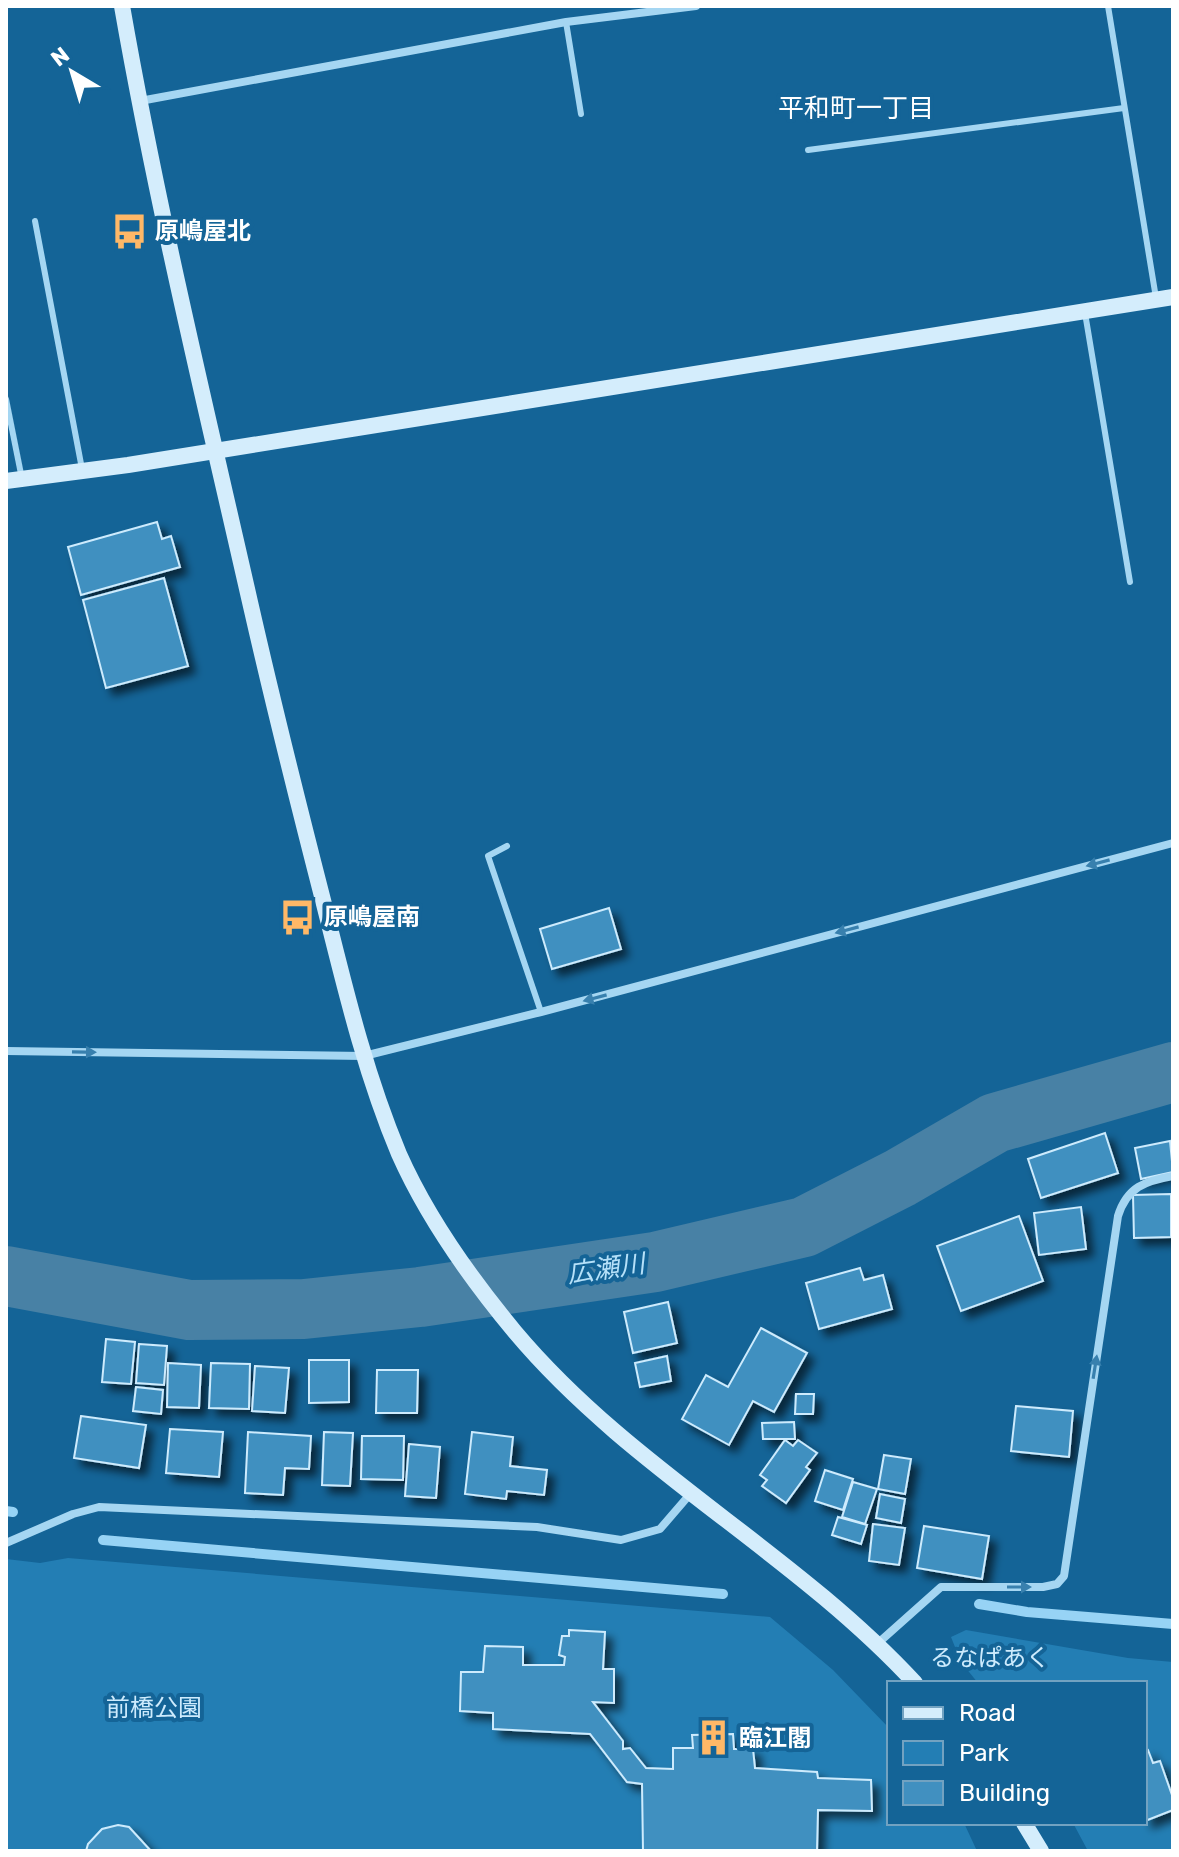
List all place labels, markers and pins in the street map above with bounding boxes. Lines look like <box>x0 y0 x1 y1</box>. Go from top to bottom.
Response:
bus stop icon: 原嶋屋北 <box>110 212 148 250</box>
place label: 原嶋屋北 <box>155 217 251 245</box>
bus stop icon: 原嶋屋南 <box>279 898 317 936</box>
place label: 原嶋屋南 <box>324 903 420 931</box>
building icon: 臨江閣 <box>694 1719 732 1757</box>
place label: 臨江閣 <box>739 1724 811 1752</box>

